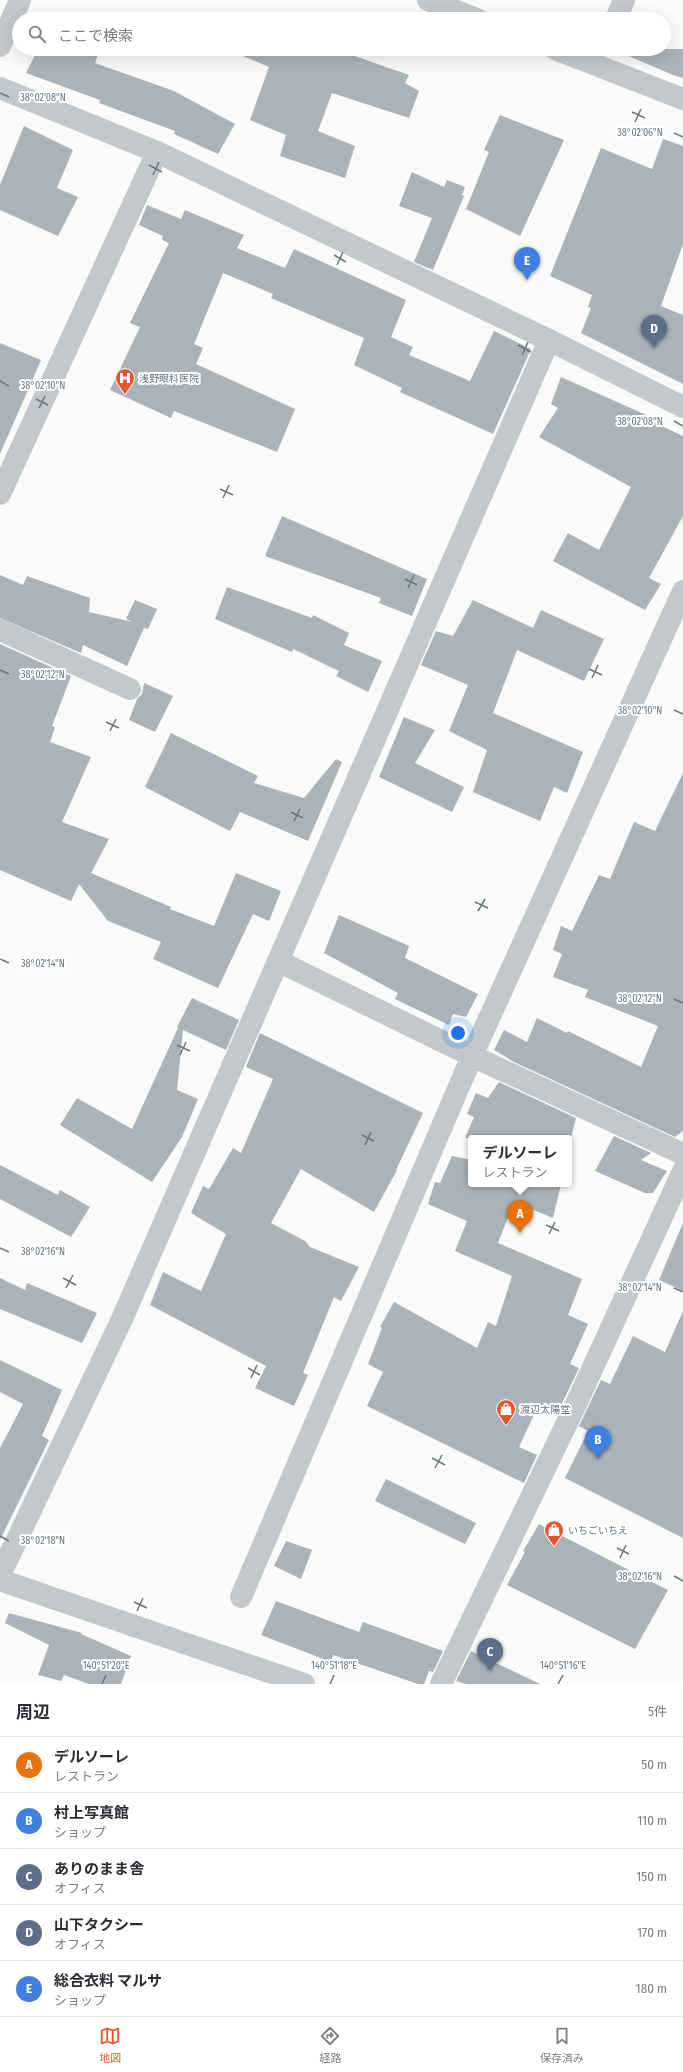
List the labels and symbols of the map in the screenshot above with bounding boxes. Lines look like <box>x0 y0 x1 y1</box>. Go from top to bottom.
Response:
text: 38°02'08"N <box>20 92 66 104</box>
text: 38°02'06"N <box>617 127 663 139</box>
pin: E <box>514 247 540 280</box>
pin: D <box>641 315 667 348</box>
hospital icon: 浅野眼科医院 <box>114 367 136 395</box>
place label: 浅野眼科医院 <box>139 373 199 385</box>
text: 38°02'10"N <box>21 380 65 392</box>
text: 38°02'08"N <box>617 416 663 428</box>
text: 38°02'12"N <box>21 669 65 681</box>
text: 38°02'10"N <box>618 705 662 717</box>
text: 38°02'14"N <box>21 958 65 970</box>
text: 38°02'12"N <box>618 993 662 1005</box>
your location <box>448 1023 468 1043</box>
pin: A <box>507 1200 533 1233</box>
text: 38°02'16"N <box>21 1246 65 1258</box>
text: 38°02'14"N <box>618 1282 662 1294</box>
shop icon: 渡辺太陽堂 <box>495 1398 517 1426</box>
place label: 渡辺太陽堂 <box>520 1404 570 1416</box>
pin: B <box>585 1426 611 1459</box>
shop icon: いちごいちえ <box>543 1519 565 1547</box>
place label: いちごいちえ <box>568 1525 628 1537</box>
text: 38°02'18"N <box>21 1535 65 1547</box>
text: 38°02'16"N <box>618 1571 662 1583</box>
pin: C <box>477 1638 503 1671</box>
text: 140°51'20"E <box>83 1660 130 1672</box>
text: 140°51'18"E <box>311 1660 357 1672</box>
text: 140°51'16"E <box>540 1660 586 1672</box>

